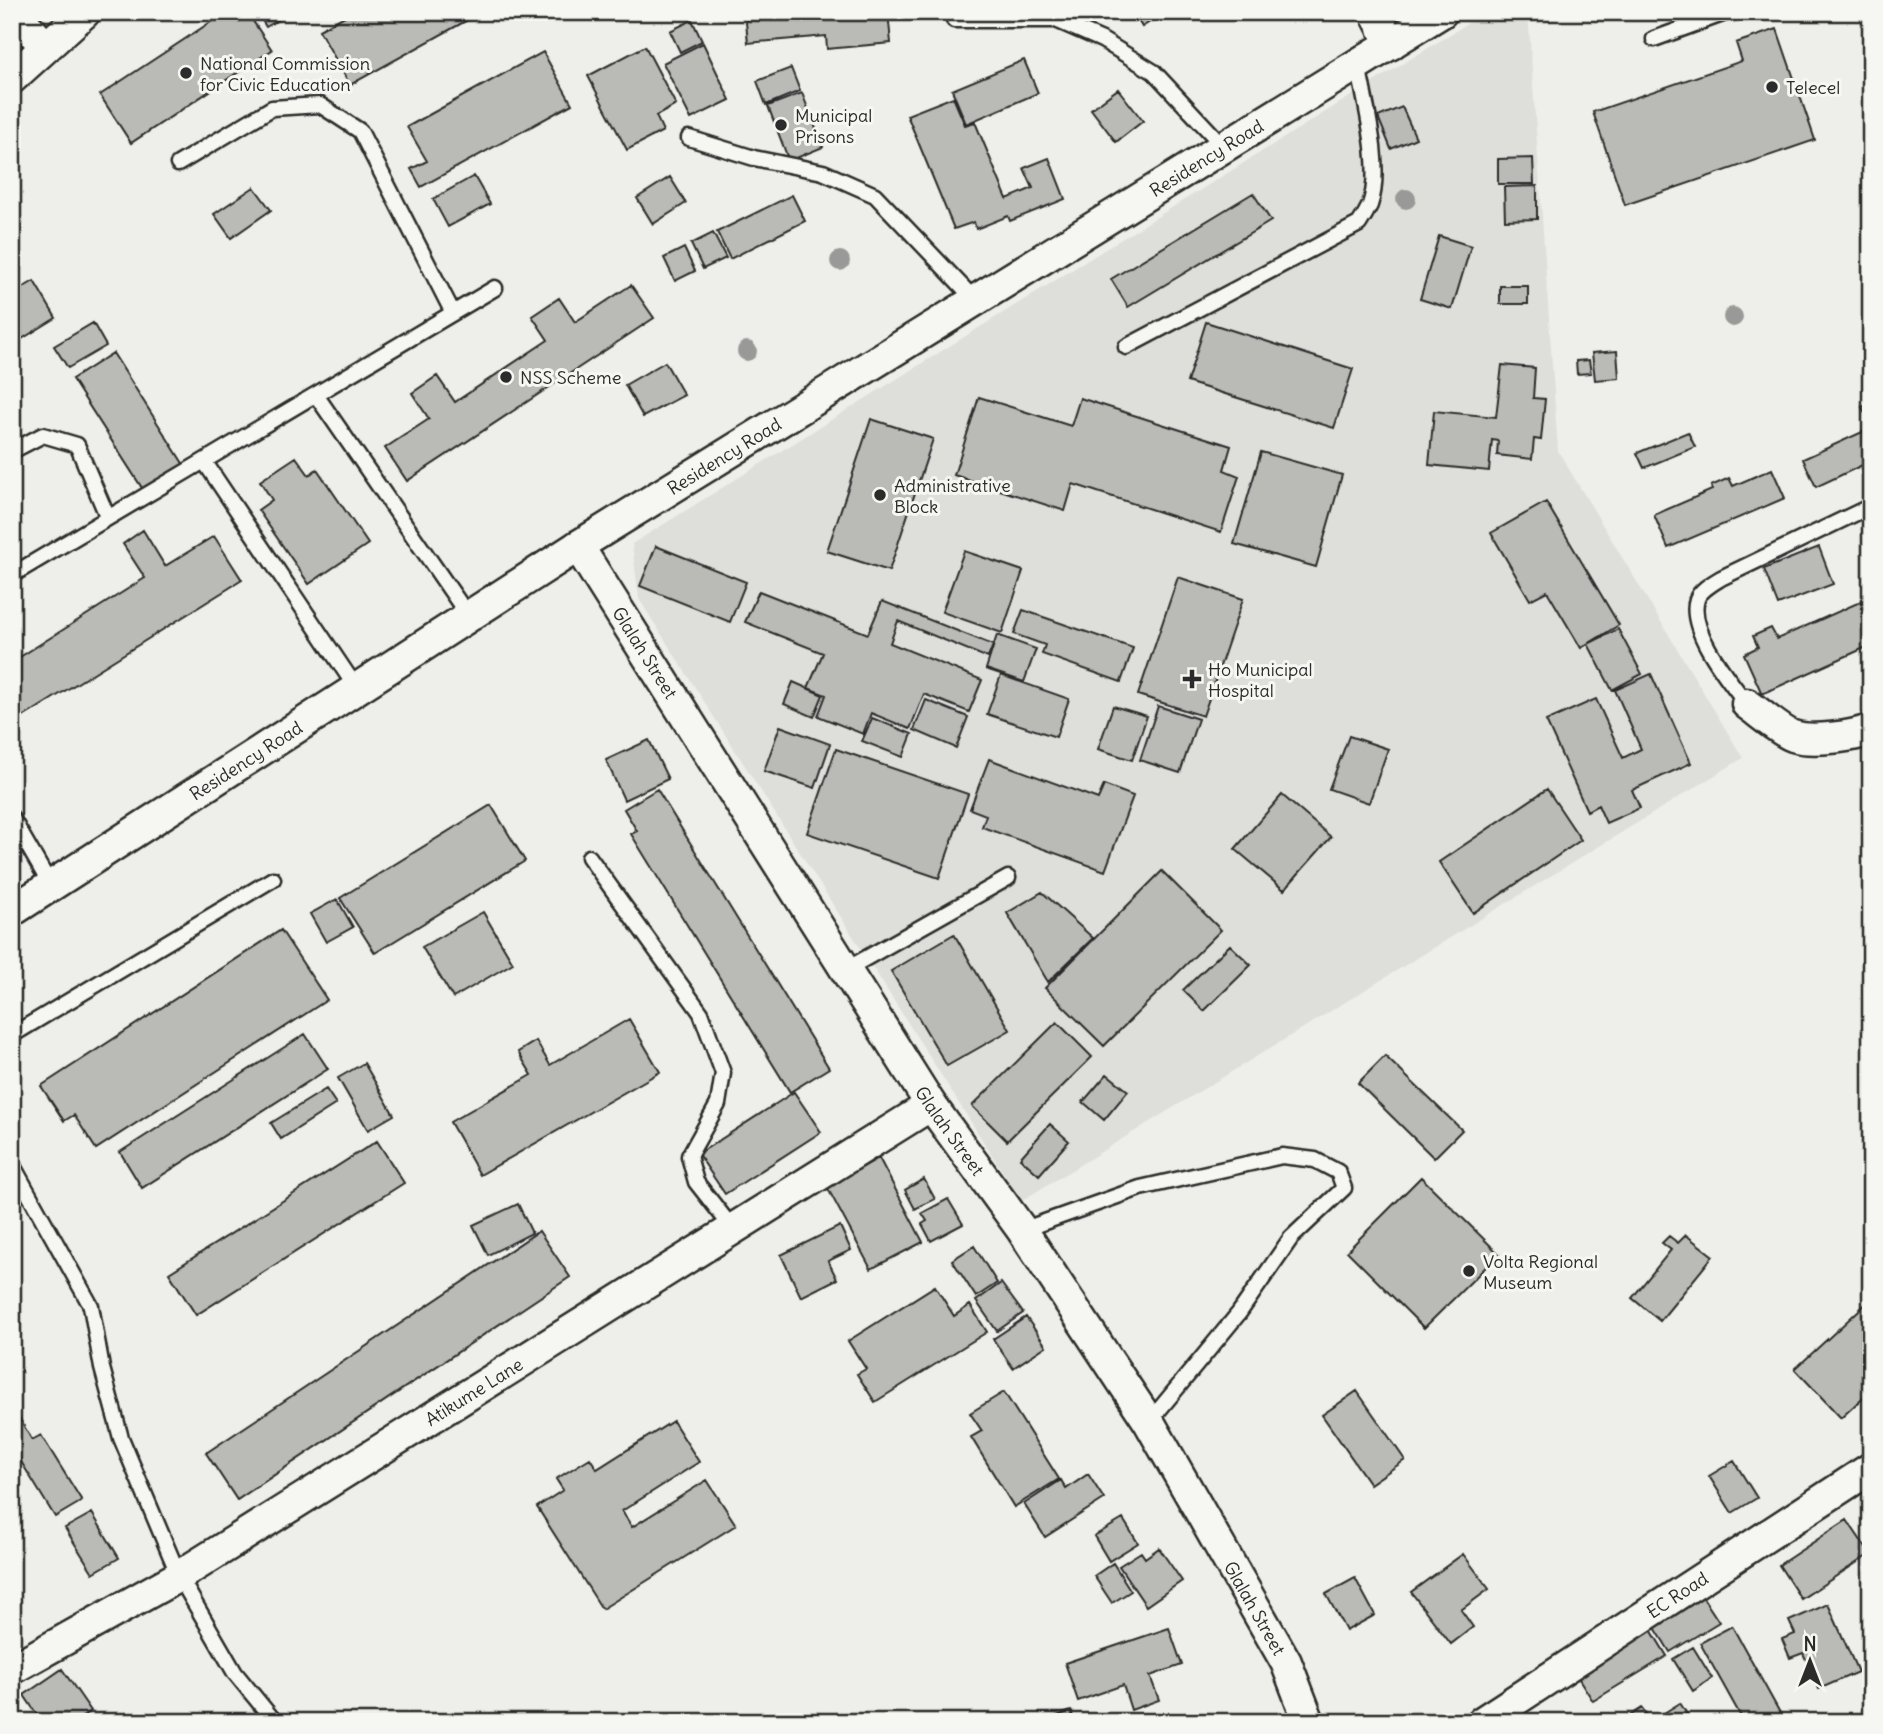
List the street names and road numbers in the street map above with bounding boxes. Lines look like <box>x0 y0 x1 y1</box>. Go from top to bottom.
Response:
street label: Residency Road <box>1145 114 1268 202</box>
street label: Residency Road <box>663 412 785 500</box>
street label: Glalah Street <box>608 602 683 703</box>
street label: Residency Road <box>185 715 307 805</box>
street label: Glalah Street <box>910 1082 990 1180</box>
street label: Atikume Lane <box>421 1352 527 1431</box>
street label: Glalah Street <box>1219 1557 1291 1659</box>
street label: EC Road <box>1642 1566 1712 1623</box>

